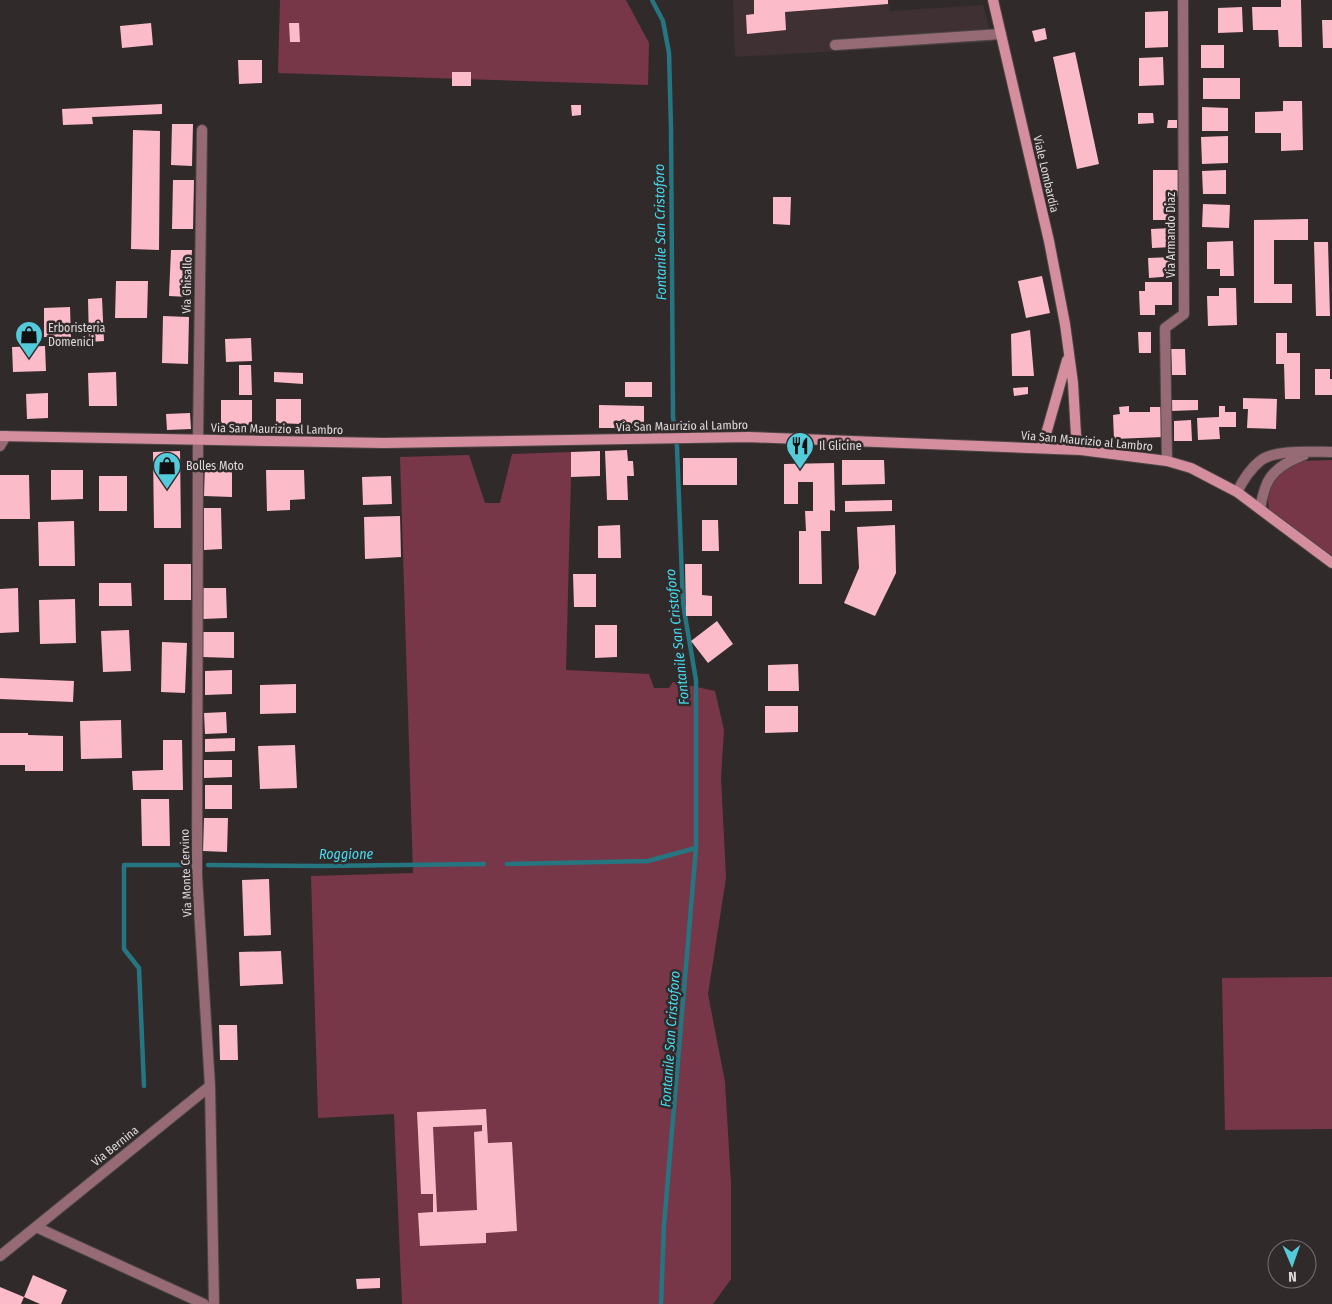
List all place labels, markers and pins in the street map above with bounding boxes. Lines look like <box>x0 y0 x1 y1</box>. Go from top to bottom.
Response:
shop icon: Erboristeria Domenici <box>14 320 44 359</box>
place label: Erboristeria Domenici <box>48 321 106 349</box>
restaurant icon: Il Glicine <box>785 431 815 470</box>
place label: Il Glicine <box>819 439 862 453</box>
shop icon: Bolles Moto <box>152 451 182 490</box>
place label: Bolles Moto <box>186 459 244 473</box>

